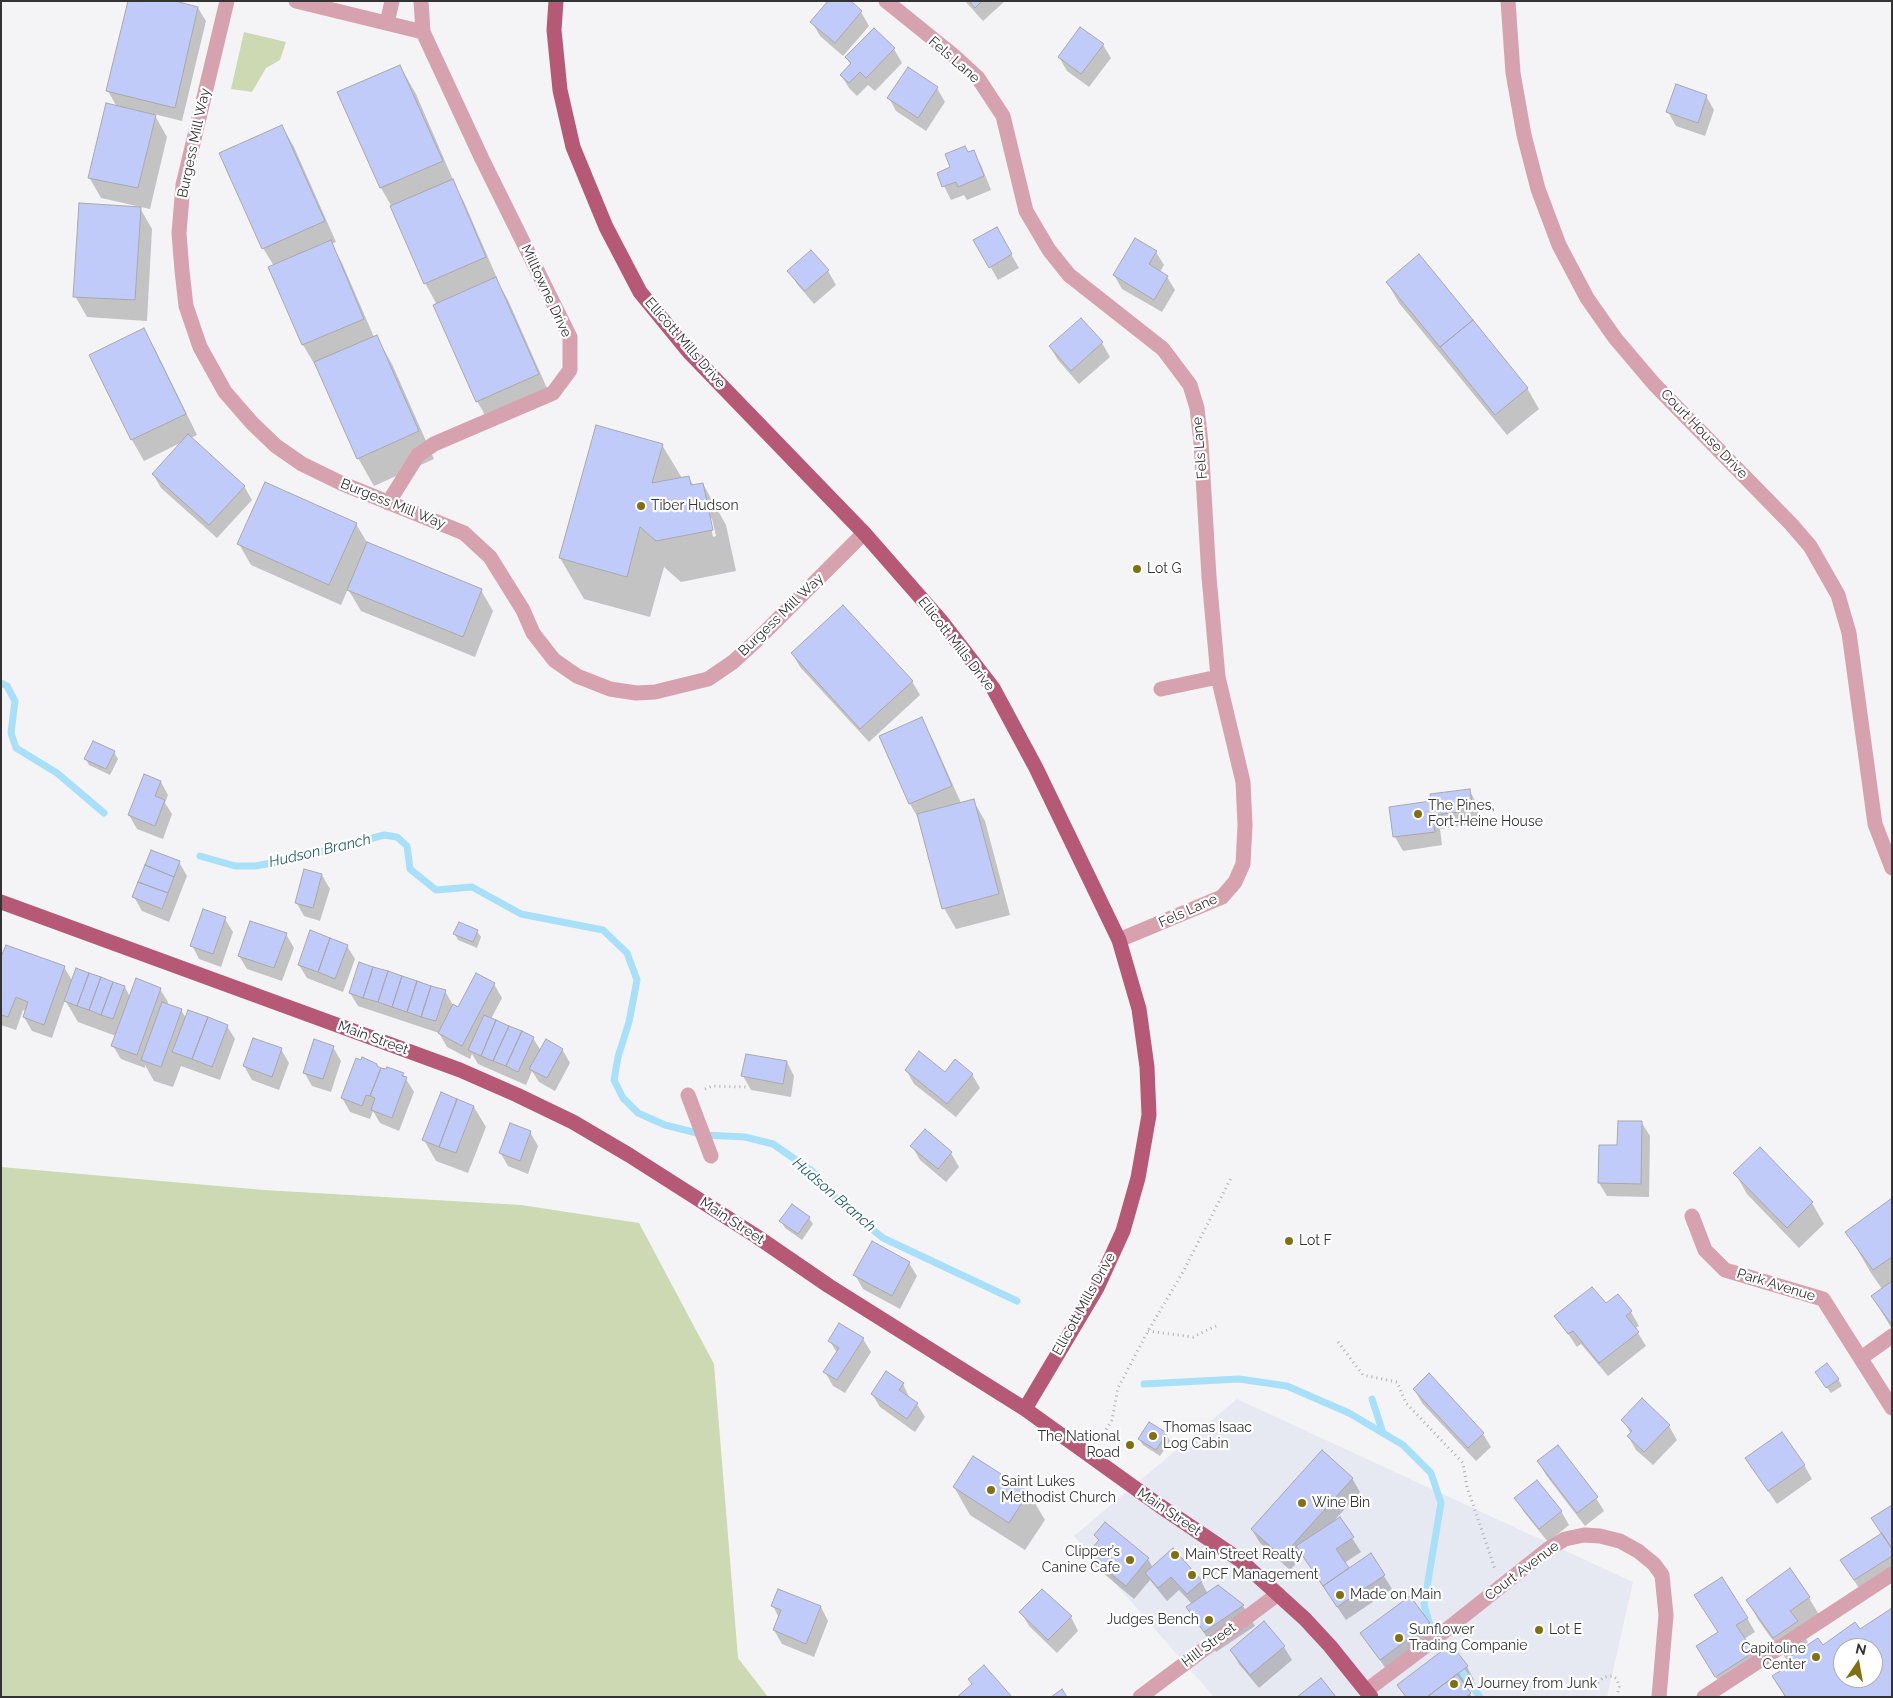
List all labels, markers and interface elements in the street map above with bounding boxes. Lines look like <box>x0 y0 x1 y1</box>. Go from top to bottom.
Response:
street label: Fels Lane <box>925 33 983 87</box>
street label: Burgess Mill Way <box>174 87 214 199</box>
street label: Milltowne Drive <box>517 242 575 340</box>
street label: Ellicott Mills Drive <box>641 294 729 392</box>
street label: Court House Drive <box>1657 386 1751 482</box>
street label: Fels Lane <box>1189 416 1211 480</box>
street label: Burgess Mill Way <box>338 475 448 533</box>
place label: Tiber Hudson <box>651 498 739 514</box>
marker: Tiber Hudson <box>635 500 647 512</box>
place label: Lot G <box>1147 561 1182 577</box>
marker: Lot G <box>1131 563 1143 575</box>
street label: Burgess Mill Way <box>735 570 827 660</box>
street label: Ellicott Mills Drive <box>914 594 998 694</box>
place label: The Pines, Fort-Heine House <box>1428 798 1543 830</box>
marker: The Pines, Fort-Heine House <box>1412 808 1424 820</box>
water label: Hudson Branch <box>267 831 373 871</box>
street label: Fels Lane <box>1156 891 1220 931</box>
street label: Main Street <box>336 1018 410 1058</box>
water label: Hudson Branch <box>789 1154 879 1236</box>
street label: Main Street <box>697 1194 767 1248</box>
place label: Lot F <box>1299 1233 1332 1249</box>
marker: Lot F <box>1283 1235 1295 1247</box>
street label: Ellicott Mills Drive <box>1049 1250 1119 1358</box>
street label: Park Avenue <box>1735 1265 1817 1305</box>
place label: Thomas Isaac Log Cabin <box>1163 1420 1252 1452</box>
place label: The National Road <box>1038 1429 1120 1461</box>
marker: Thomas Isaac Log Cabin <box>1147 1430 1159 1442</box>
marker: The National Road <box>1124 1439 1136 1451</box>
place label: Saint Lukes Methodist Church <box>1001 1474 1116 1506</box>
marker: Saint Lukes Methodist Church <box>985 1484 997 1496</box>
street label: Main Street <box>1134 1485 1204 1539</box>
place label: Wine Bin <box>1312 1495 1370 1511</box>
marker: Wine Bin <box>1296 1497 1308 1509</box>
street label: Court Avenue <box>1482 1538 1562 1604</box>
place label: Clipper’s Canine Cafe <box>1042 1544 1120 1576</box>
place label: Main Street Realty <box>1185 1547 1303 1563</box>
marker: Main Street Realty <box>1169 1549 1181 1561</box>
marker: Clipper’s Canine Cafe <box>1124 1554 1136 1566</box>
place label: PCF Management <box>1202 1567 1318 1583</box>
marker: PCF Management <box>1186 1569 1198 1581</box>
place label: Made on Main <box>1350 1587 1441 1603</box>
marker: Made on Main <box>1334 1589 1346 1601</box>
place label: Judges Bench <box>1107 1612 1199 1628</box>
marker: Judges Bench <box>1203 1614 1215 1626</box>
street label: Hill Street <box>1179 1619 1239 1671</box>
place label: Sunflower Trading Companie <box>1409 1622 1527 1654</box>
place label: Lot E <box>1549 1622 1582 1638</box>
marker: Lot E <box>1533 1624 1545 1636</box>
marker: Sunflower Trading Companie <box>1393 1632 1405 1644</box>
north arrow <box>1833 1638 1883 1688</box>
text: N <box>1854 1640 1868 1658</box>
place label: Capitoline Center <box>1741 1641 1806 1674</box>
marker: Capitoline Center <box>1810 1651 1822 1663</box>
place label: A Journey from Junk <box>1464 1676 1597 1692</box>
marker: A Journey from Junk <box>1448 1678 1460 1690</box>

